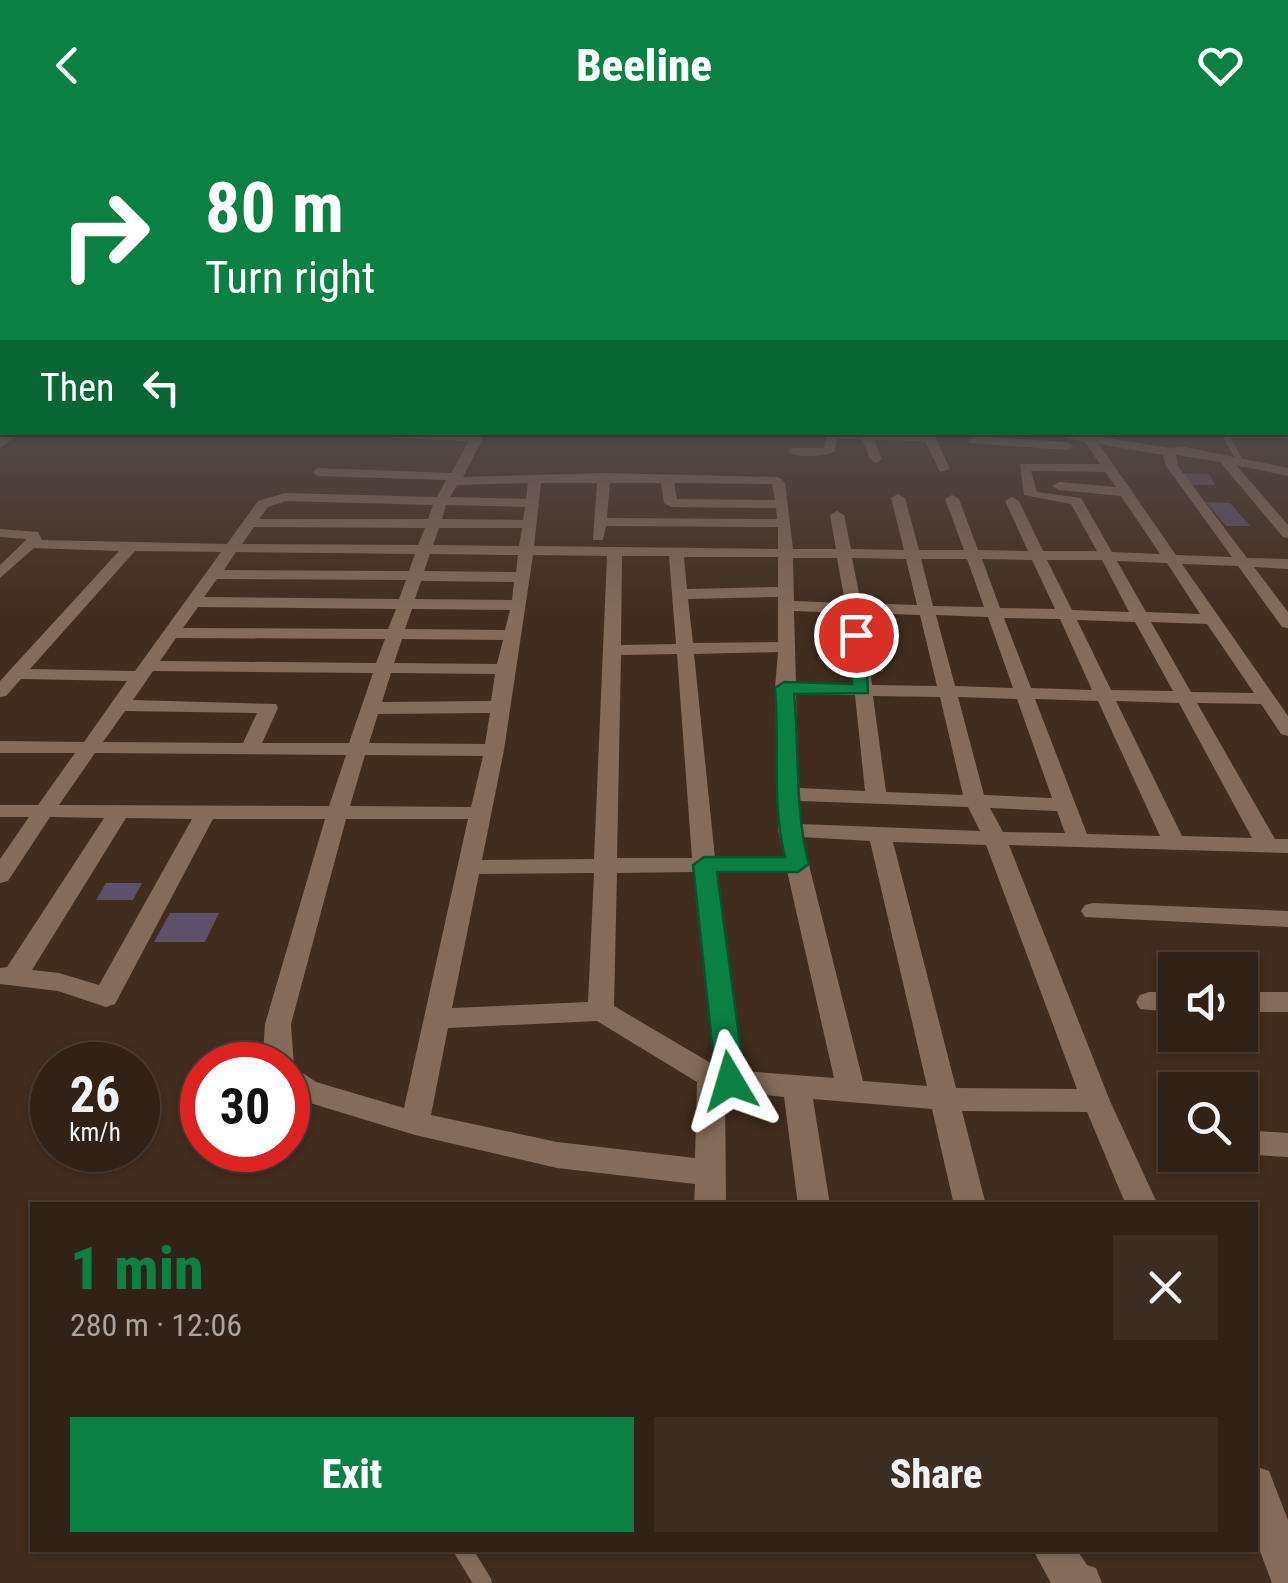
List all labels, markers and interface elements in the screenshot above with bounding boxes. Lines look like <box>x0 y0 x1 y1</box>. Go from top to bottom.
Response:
icon: back <box>40 38 95 93</box>
icon: heart <box>1193 38 1248 93</box>
text: Beeline <box>576 39 712 92</box>
text: 80 m <box>205 167 344 249</box>
icon: right <box>40 170 170 300</box>
text: Turn right <box>205 251 375 304</box>
icon: left <box>134 360 189 415</box>
text: Then <box>40 366 114 410</box>
pin <box>814 593 899 678</box>
icon: arrive <box>829 608 884 663</box>
map controls <box>1158 952 1258 1172</box>
button: sound <box>1158 952 1258 1052</box>
position arrow <box>678 1029 782 1133</box>
speed limit sign: 30 <box>180 1042 310 1172</box>
text: 26 <box>70 1066 120 1124</box>
button: search <box>1158 1072 1258 1172</box>
text: km/h <box>69 1118 121 1147</box>
text: 1 min <box>70 1233 204 1304</box>
button: close <box>1113 1235 1218 1340</box>
text: 280 m · 12:06 <box>70 1306 242 1344</box>
button: Exit <box>70 1417 634 1532</box>
button: Share <box>654 1417 1218 1532</box>

